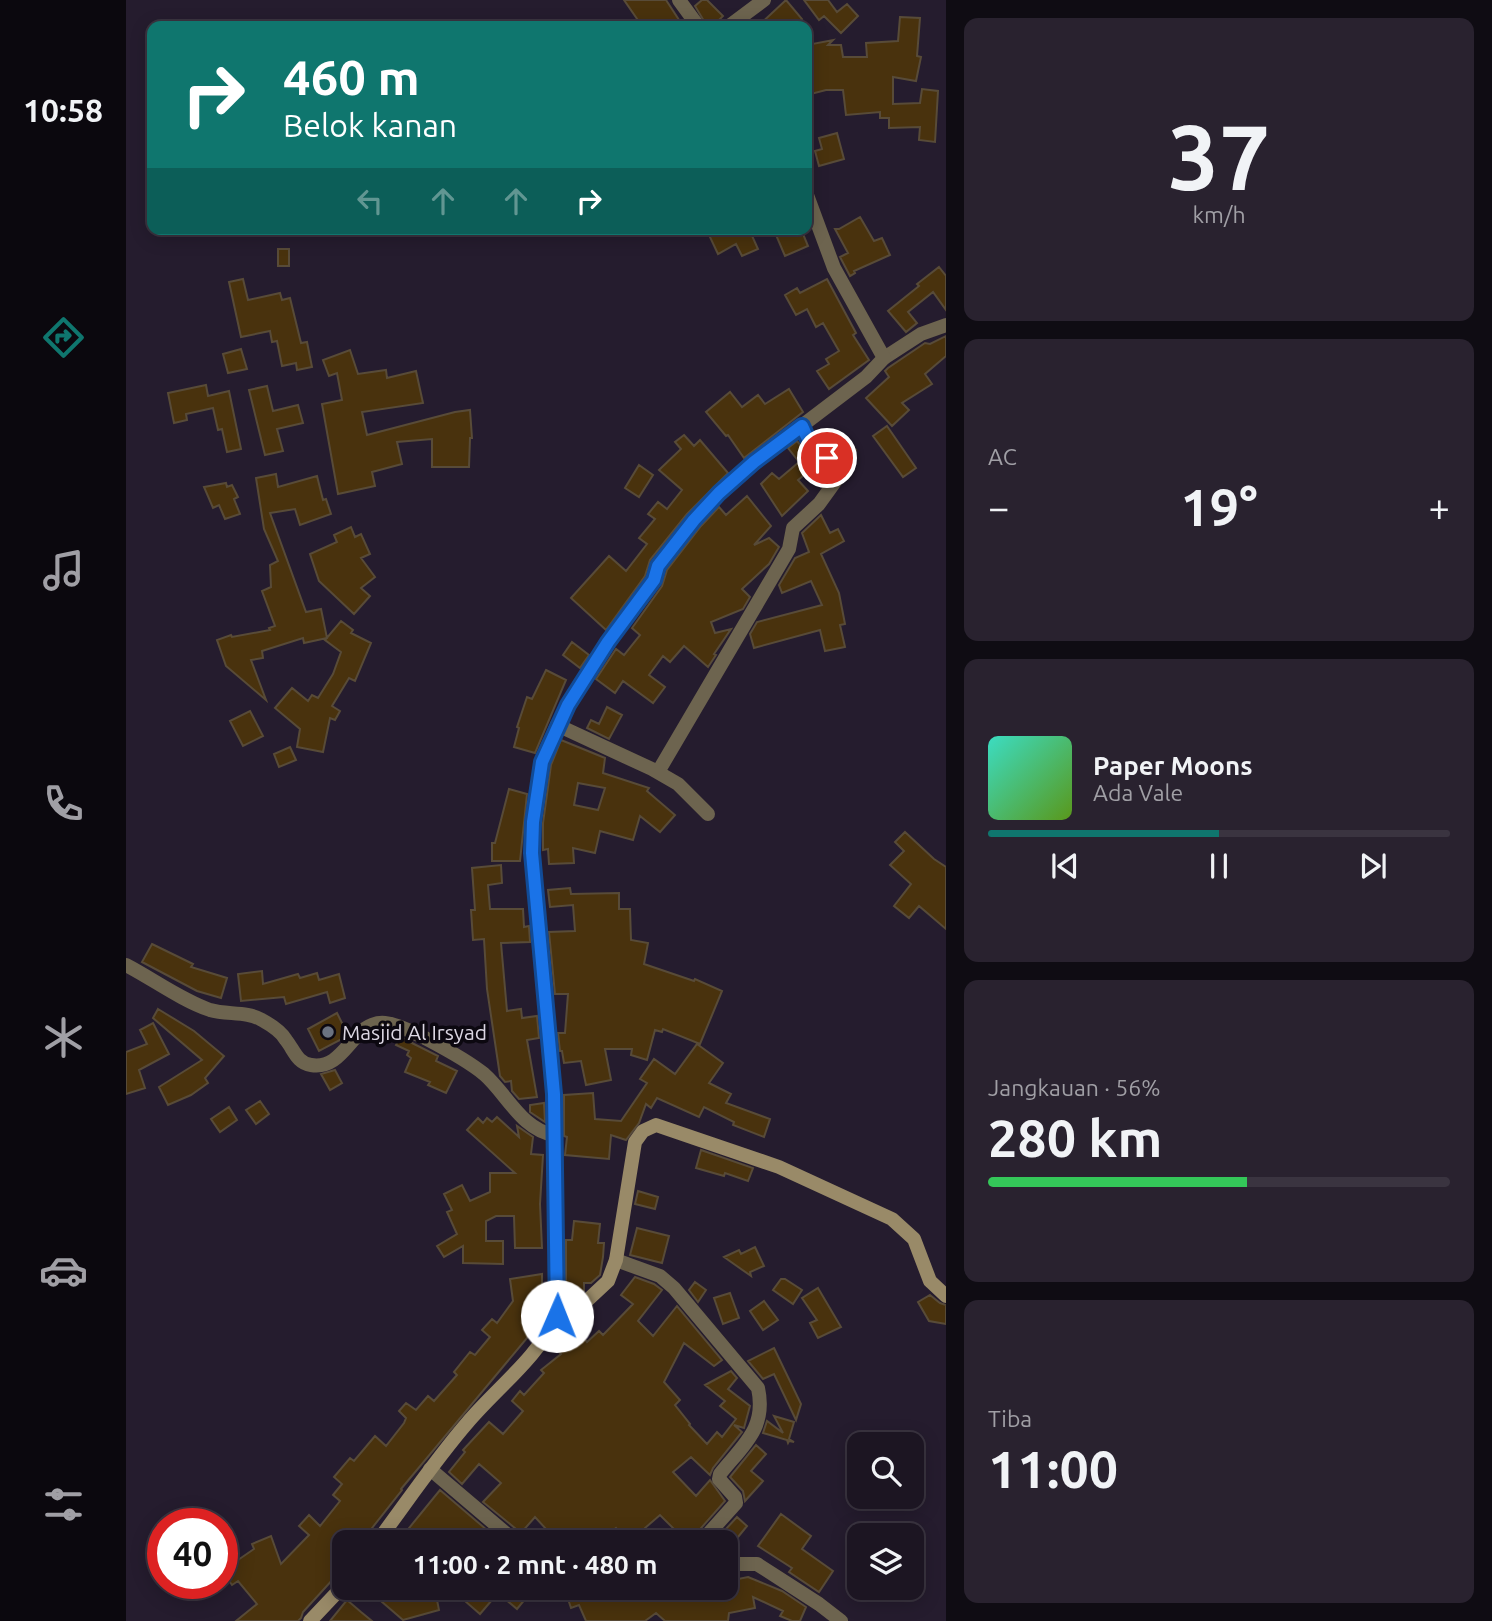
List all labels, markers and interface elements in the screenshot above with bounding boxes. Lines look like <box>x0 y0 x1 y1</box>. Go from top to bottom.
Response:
icon: right <box>168 49 259 140</box>
text: 460 m <box>283 49 420 104</box>
text: 10:58 <box>23 92 103 128</box>
text: 37 <box>1168 105 1270 207</box>
text: Belok kanan <box>283 107 457 143</box>
icon: left <box>351 182 389 220</box>
icon: ahead <box>424 182 462 220</box>
icon: ahead <box>497 182 535 220</box>
icon: right <box>570 182 608 220</box>
text: km/h <box>1192 202 1246 227</box>
icon: directions <box>39 313 88 362</box>
pin <box>797 428 857 488</box>
icon: arrive <box>808 439 846 477</box>
text: AC <box>988 444 1017 469</box>
text: 19° <box>1180 478 1258 536</box>
text: − <box>988 486 1009 528</box>
text: + <box>1429 486 1450 528</box>
icon: music <box>39 546 88 595</box>
text: Paper Moons <box>1093 751 1252 780</box>
icon: phone <box>39 779 88 828</box>
text: Ada Vale <box>1093 780 1183 805</box>
icon: previous <box>1046 847 1084 885</box>
icon: pause <box>1200 847 1238 885</box>
icon: next <box>1354 847 1392 885</box>
icon: climate <box>39 1013 88 1062</box>
place label: Masjid Al Irsyad <box>342 1020 487 1044</box>
marker: Masjid Al Irsyad <box>320 1024 336 1040</box>
text: Jangkauan · 56% <box>988 1075 1160 1100</box>
text: 280 km <box>988 1109 1162 1167</box>
icon: car <box>39 1246 88 1295</box>
position arrow <box>520 1279 594 1353</box>
text: Tiba <box>988 1406 1032 1431</box>
map controls <box>847 1432 924 1600</box>
button: search <box>847 1432 924 1509</box>
text: 11:00 <box>988 1440 1118 1498</box>
icon: filters <box>39 1480 88 1529</box>
speed limit sign: 40 <box>147 1508 238 1599</box>
button: layers <box>847 1523 924 1600</box>
text: 11:00 · 2 mnt · 480 m <box>413 1550 657 1579</box>

